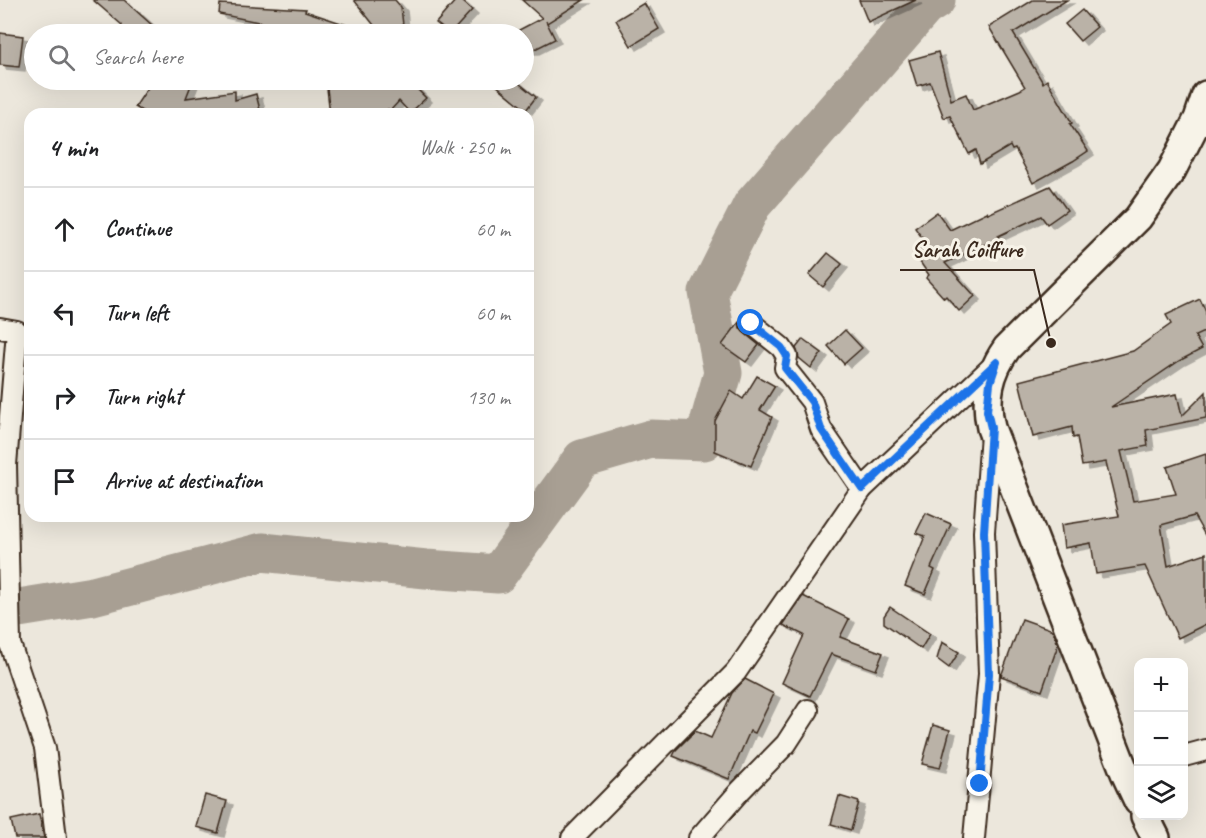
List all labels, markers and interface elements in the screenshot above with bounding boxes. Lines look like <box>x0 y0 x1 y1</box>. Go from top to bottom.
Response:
search box <box>24 24 534 90</box>
icon: search <box>45 41 78 74</box>
text: Search here <box>93 43 183 71</box>
text: 4 min <box>48 131 98 164</box>
text: Walk · 250 m <box>420 135 510 160</box>
icon: ahead <box>48 213 81 246</box>
text: Continue <box>105 215 171 243</box>
text: 60 m <box>476 217 510 242</box>
callout: Sarah Coiffure <box>900 230 1034 270</box>
text: Sarah Coiffure <box>912 236 1024 264</box>
icon: left <box>48 297 81 330</box>
text: Turn left <box>105 299 169 327</box>
text: 60 m <box>476 301 510 326</box>
route start <box>737 309 763 335</box>
icon: right <box>48 381 81 414</box>
text: Turn right <box>105 383 182 411</box>
text: 130 m <box>467 385 510 410</box>
icon: arrive <box>48 465 81 498</box>
text: Arrive at destination <box>105 467 262 495</box>
map controls <box>1134 658 1188 820</box>
button: + <box>1134 658 1188 712</box>
button: − <box>1134 712 1188 766</box>
button: layers <box>1134 766 1188 820</box>
route end <box>966 770 992 796</box>

